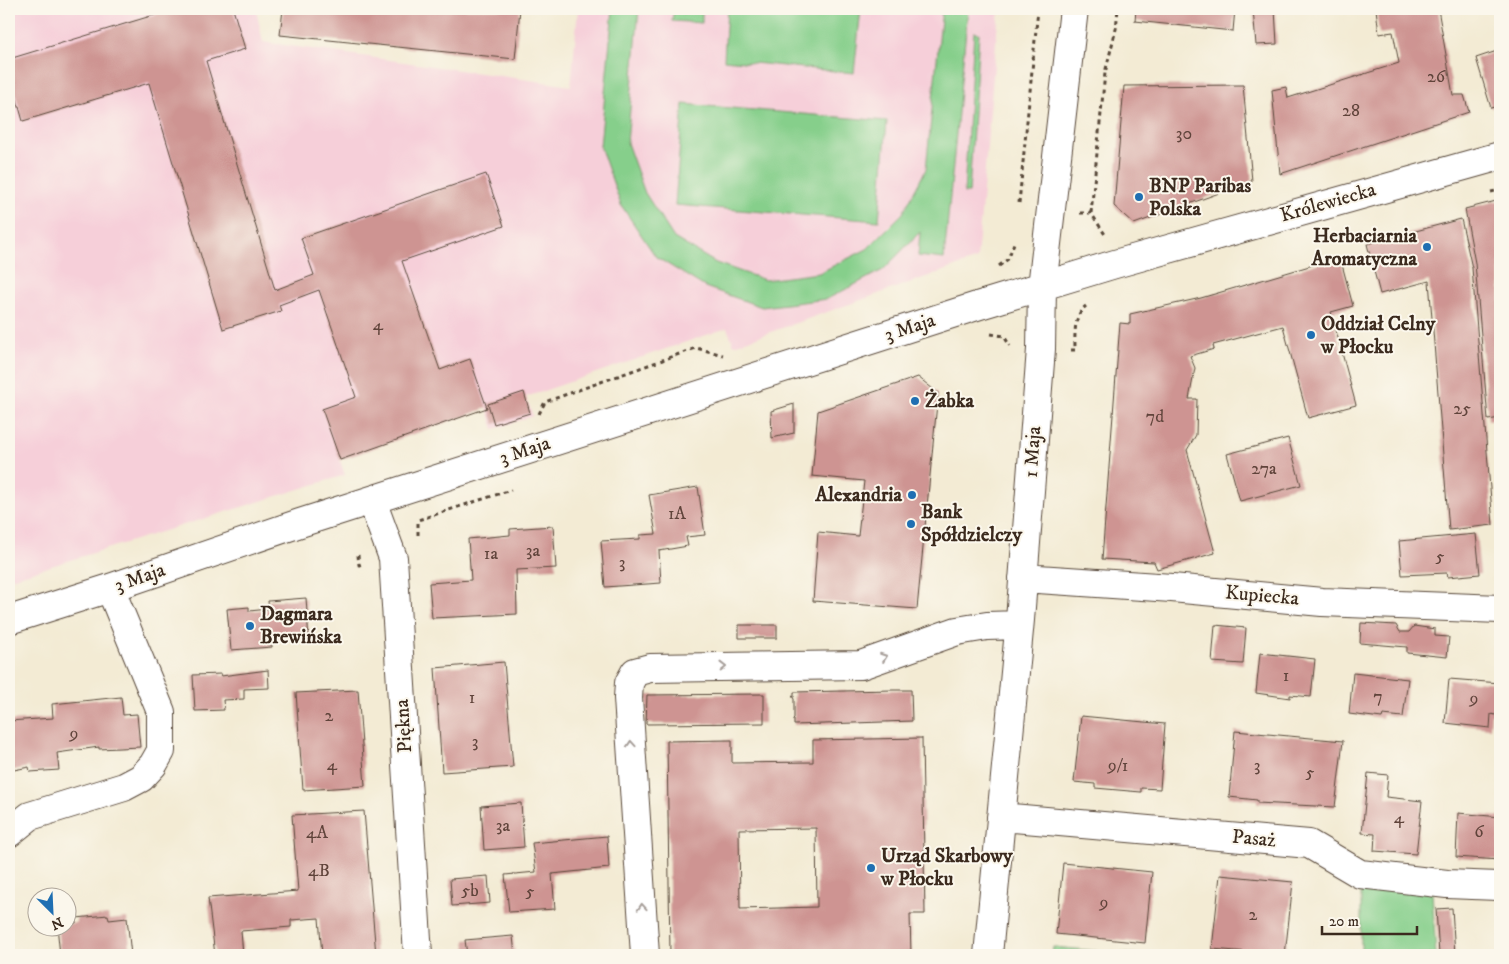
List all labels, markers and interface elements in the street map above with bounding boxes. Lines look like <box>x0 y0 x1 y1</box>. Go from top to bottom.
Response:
house number: 26 <box>1427 66 1446 88</box>
house number: 28 <box>1342 100 1360 122</box>
house number: 30 <box>1176 123 1192 145</box>
place label: BNP Paribas Polska <box>1149 174 1251 222</box>
street label: Królewiecka <box>1277 177 1379 229</box>
marker: BNP Paribas Polska <box>1133 191 1145 203</box>
place label: Herbaciarnia Aromatyczna <box>1311 224 1418 272</box>
marker: Herbaciarnia Aromatyczna <box>1421 241 1433 253</box>
street label: 3 Maja <box>881 308 939 348</box>
place label: Oddział Celny w Płocku <box>1320 312 1436 360</box>
house number: 4 <box>373 314 384 336</box>
marker: Oddział Celny w Płocku <box>1305 329 1317 341</box>
place label: Żabka <box>925 388 975 414</box>
marker: Żabka <box>909 395 921 407</box>
house number: 25 <box>1453 398 1471 420</box>
house number: 7d <box>1146 406 1164 428</box>
street label: 1 Maja <box>1019 425 1047 479</box>
street label: 3 Maja <box>496 431 554 471</box>
house number: 27a <box>1251 458 1277 480</box>
place label: Alexandria <box>814 483 902 508</box>
marker: Alexandria <box>906 489 918 501</box>
place label: Bank Spółdzielczy <box>921 500 1022 548</box>
house number: 1A <box>668 503 687 525</box>
marker: Bank Spółdzielczy <box>905 518 917 530</box>
house number: 3a <box>526 540 541 562</box>
house number: 1a <box>484 543 498 565</box>
house number: 5 <box>1436 546 1445 568</box>
house number: 3 <box>619 552 625 574</box>
street label: 3 Maja <box>111 558 169 598</box>
street label: Kupiecka <box>1224 580 1300 612</box>
place label: Dagmara Brewińska <box>260 602 342 650</box>
marker: Dagmara Brewińska <box>244 620 256 632</box>
one-way arrow <box>879 653 888 663</box>
one-way arrow <box>719 662 727 672</box>
house number: 1 <box>1283 665 1289 687</box>
house number: 7 <box>1373 686 1383 708</box>
house number: 1 <box>469 687 475 709</box>
house number: 9 <box>1469 688 1478 710</box>
street label: Piękna <box>390 698 418 754</box>
house number: 2 <box>325 705 334 727</box>
house number: 9 <box>69 723 78 745</box>
house number: 3 <box>472 731 478 753</box>
one-way arrow <box>626 740 637 748</box>
house number: 4 <box>327 754 338 776</box>
house number: 9/1 <box>1107 755 1128 777</box>
house number: 3 <box>1254 755 1260 777</box>
house number: 5 <box>1306 762 1315 784</box>
house number: 4 <box>1394 807 1405 829</box>
house number: 3a <box>496 815 511 837</box>
house number: 6 <box>1474 821 1484 843</box>
house number: 4A <box>306 822 328 844</box>
street label: Pasaż <box>1231 825 1277 853</box>
place label: Urząd Skarbowy w Płocku <box>880 844 1013 892</box>
house number: 4B <box>308 860 330 882</box>
marker: Urząd Skarbowy w Płocku <box>865 862 877 874</box>
house number: 5b <box>461 880 479 902</box>
house number: 5 <box>526 881 535 903</box>
north arrow <box>28 886 78 936</box>
house number: 9 <box>1099 892 1108 914</box>
one-way arrow <box>636 902 647 910</box>
house number: 2 <box>1249 904 1258 926</box>
scale bar <box>1322 904 1416 936</box>
text: N <box>48 912 66 934</box>
text: 20 m <box>1329 912 1359 931</box>

